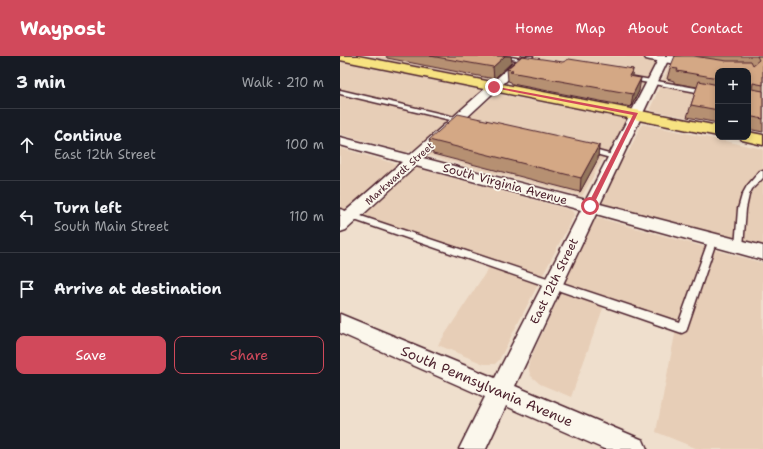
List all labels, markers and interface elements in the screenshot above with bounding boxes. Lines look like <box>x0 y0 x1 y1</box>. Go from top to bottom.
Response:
text: Waypost <box>20 16 105 41</box>
text: Home <box>515 19 554 37</box>
text: Map <box>576 19 606 37</box>
text: About <box>628 19 669 37</box>
text: Contact <box>691 19 743 37</box>
map controls <box>715 68 751 140</box>
button: + <box>715 68 751 104</box>
text: 3 min <box>16 71 66 93</box>
text: Walk · 210 m <box>242 74 324 91</box>
route end <box>485 78 503 96</box>
button: − <box>715 104 751 140</box>
text: Continue <box>54 126 122 146</box>
icon: ahead <box>16 134 38 156</box>
text: 100 m <box>285 136 324 153</box>
street label: Markwardt Street <box>362 139 436 208</box>
text: East 12th Street <box>54 146 156 163</box>
street label: South Virginia Avenue <box>441 160 569 208</box>
route start <box>581 197 599 215</box>
text: Turn left <box>54 198 122 218</box>
icon: left <box>16 206 38 228</box>
text: 110 m <box>289 208 324 225</box>
text: South Main Street <box>54 218 169 235</box>
street label: East 12th Street <box>526 235 582 327</box>
icon: arrive <box>16 278 38 300</box>
text: Arrive at destination <box>54 279 222 299</box>
button: Save <box>16 336 166 374</box>
button: Share <box>174 336 324 374</box>
street label: South Pennsylvania Avenue <box>398 341 576 431</box>

